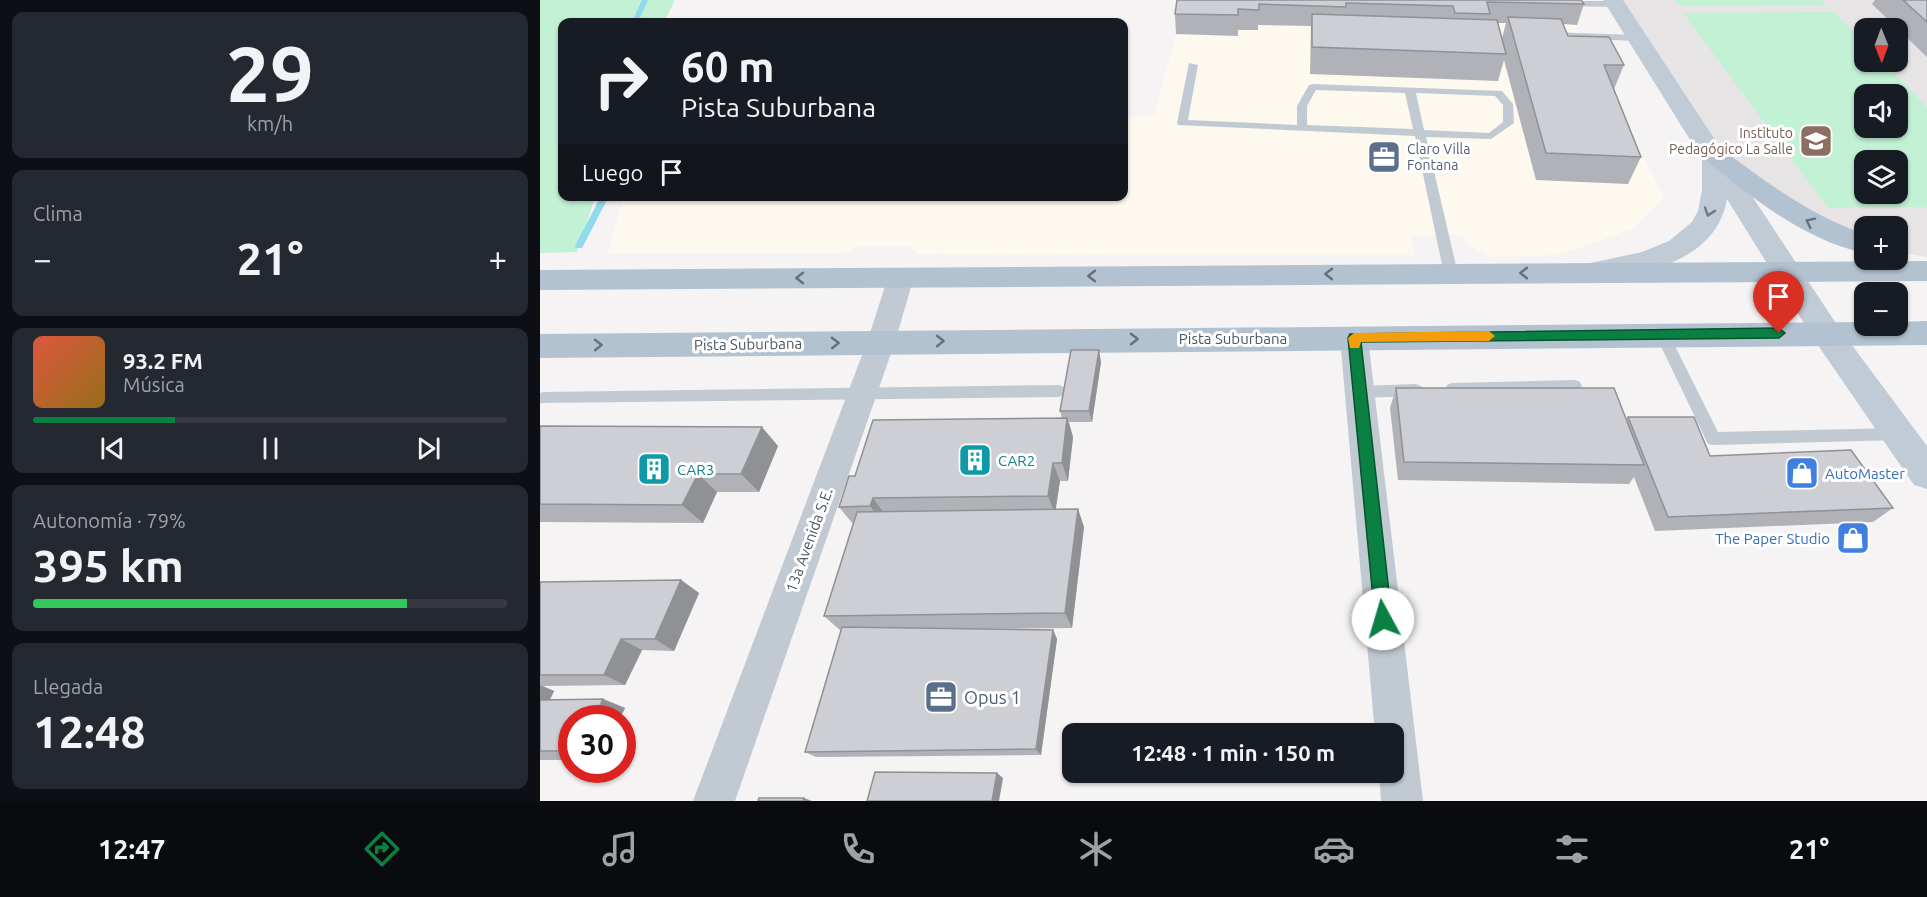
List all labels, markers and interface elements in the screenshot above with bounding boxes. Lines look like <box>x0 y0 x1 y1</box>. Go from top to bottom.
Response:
north arrow <box>1854 18 1908 72</box>
map controls <box>1854 18 1908 336</box>
text: 29 <box>226 29 314 117</box>
icon: right <box>582 42 660 120</box>
text: 60 m <box>681 43 775 90</box>
button: sound <box>1854 84 1908 138</box>
text: Pista Suburbana <box>681 92 876 122</box>
text: km/h <box>247 112 293 135</box>
school or university icon: Instituto Pedagógico La Salle <box>1798 123 1834 159</box>
place label: Instituto Pedagógico La Salle <box>1669 125 1793 157</box>
office icon: Claro Villa Fontana <box>1366 139 1402 175</box>
place label: Claro Villa Fontana <box>1407 141 1470 173</box>
button: layers <box>1854 150 1908 204</box>
icon: arrive <box>655 156 688 189</box>
text: Luego <box>582 160 643 185</box>
text: Clima <box>33 202 83 225</box>
one-way arrow <box>1704 206 1717 217</box>
button: + <box>1854 216 1908 270</box>
one-way arrow <box>1806 218 1817 230</box>
text: 21° <box>237 233 303 284</box>
text: − <box>33 240 52 277</box>
text: + <box>488 240 507 277</box>
one-way arrow <box>1520 267 1529 279</box>
one-way arrow <box>1325 268 1334 280</box>
one-way arrow <box>1088 270 1097 282</box>
pin <box>1753 271 1804 333</box>
one-way arrow <box>796 272 805 284</box>
icon: arrive <box>1762 280 1795 313</box>
button: − <box>1854 282 1908 336</box>
street label: Pista Suburbana <box>1179 330 1287 347</box>
one-way arrow <box>1130 333 1139 345</box>
street label: Pista Suburbana <box>694 335 802 353</box>
one-way arrow <box>935 335 944 347</box>
one-way arrow <box>831 337 840 349</box>
one-way arrow <box>594 339 603 351</box>
text: 93.2 FM <box>123 348 203 373</box>
text: Música <box>123 373 185 396</box>
icon: previous <box>96 432 129 465</box>
icon: pause <box>254 432 287 465</box>
icon: next <box>412 432 445 465</box>
building icon: CAR2 <box>957 442 993 478</box>
building icon: CAR3 <box>636 451 672 487</box>
place label: CAR2 <box>998 452 1035 469</box>
shop icon: AutoMaster <box>1784 455 1820 491</box>
place label: CAR3 <box>677 461 714 478</box>
place label: AutoMaster <box>1825 465 1905 482</box>
street label: 13a Avenida S.E. <box>782 486 836 594</box>
text: Autonomía · 79% <box>33 509 186 532</box>
shop icon: The Paper Studio <box>1835 520 1871 556</box>
place label: The Paper Studio <box>1715 530 1830 547</box>
text: 395 km <box>33 540 184 591</box>
position arrow <box>1351 587 1415 651</box>
text: Llegada <box>33 675 103 698</box>
office icon: Opus 1 <box>923 679 959 715</box>
place label: Opus 1 <box>964 687 1021 707</box>
speed limit sign: 30 <box>558 705 636 783</box>
text: 12:48 <box>33 706 146 757</box>
text: 12:48 · 1 min · 150 m <box>1131 740 1335 765</box>
icon: directions <box>361 828 403 870</box>
icon: music <box>599 828 641 870</box>
icon: phone <box>837 828 879 870</box>
icon: climate <box>1075 828 1117 870</box>
icon: car <box>1313 828 1355 870</box>
icon: filters <box>1551 828 1593 870</box>
text: 12:47 <box>98 834 166 864</box>
text: 21° <box>1789 834 1829 864</box>

